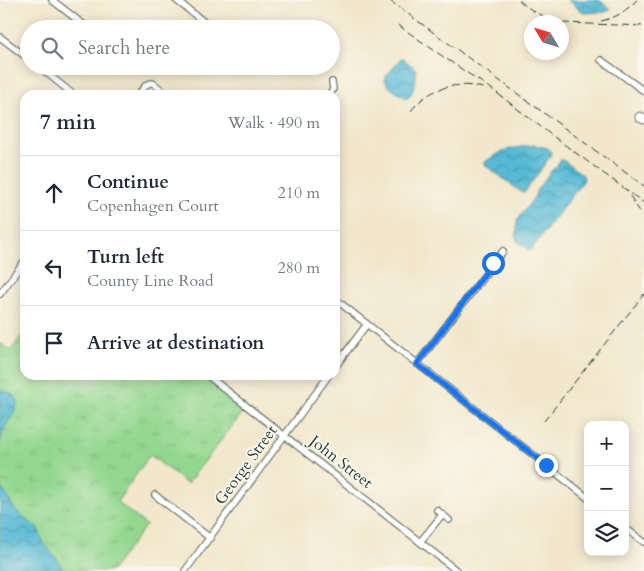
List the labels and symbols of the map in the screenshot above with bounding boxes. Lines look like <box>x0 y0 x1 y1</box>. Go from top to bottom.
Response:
north arrow <box>524 15 569 60</box>
route start <box>482 252 505 275</box>
street label: George Street <box>210 421 282 509</box>
street label: John Street <box>303 429 377 494</box>
route end <box>535 454 558 477</box>

